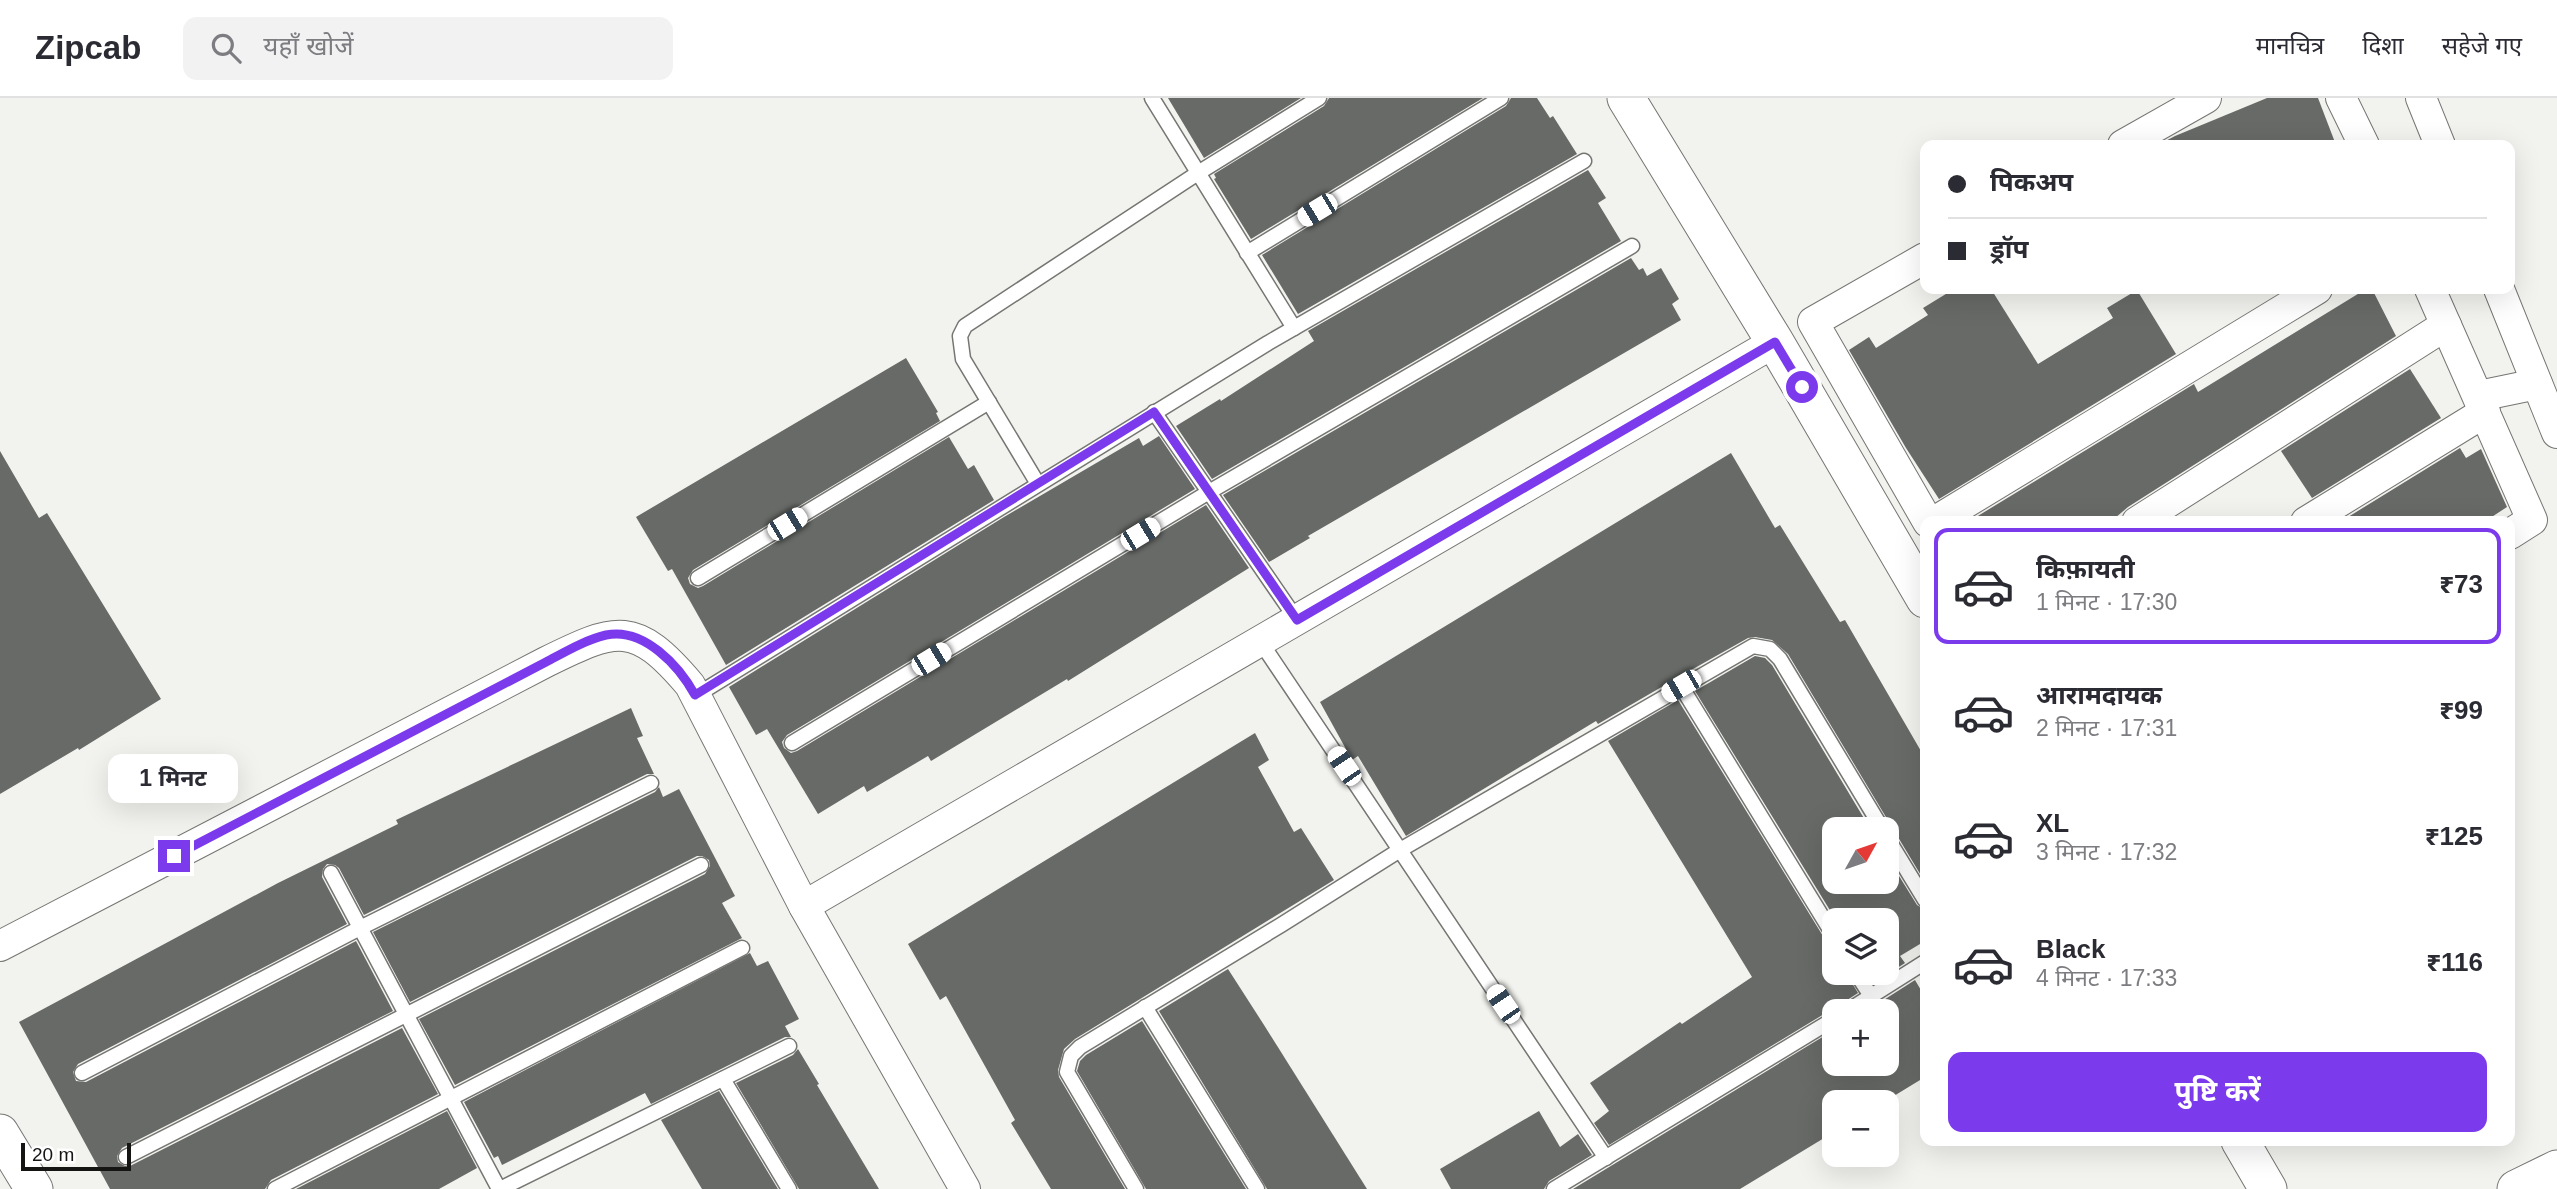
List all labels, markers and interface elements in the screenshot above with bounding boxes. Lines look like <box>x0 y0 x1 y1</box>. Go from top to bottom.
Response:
search box <box>183 17 673 80</box>
text: Zipcab <box>35 29 141 66</box>
icon: search <box>207 29 245 67</box>
text: यहाँ खोजें <box>263 31 354 61</box>
text: मानचित्र <box>2256 32 2324 59</box>
text: दिशा <box>2362 32 2404 59</box>
text: सहेजे गए <box>2442 32 2522 59</box>
text: पिकअप <box>1990 167 2073 197</box>
car <box>1294 190 1341 230</box>
text: ड्रॉप <box>1990 234 2028 264</box>
route start <box>1786 371 1818 403</box>
car <box>764 504 811 544</box>
car <box>1117 514 1164 554</box>
text: किफ़ायती <box>2036 554 2135 584</box>
icon: car <box>1952 555 2015 618</box>
text: ₹73 <box>2439 569 2483 599</box>
text: 1 मिनट · 17:30 <box>2036 589 2177 615</box>
car <box>908 639 955 679</box>
car <box>1658 666 1705 706</box>
text: आरामदायक <box>2036 680 2162 710</box>
icon: car <box>1952 681 2015 744</box>
text: ₹99 <box>2439 695 2483 725</box>
text: 2 मिनट · 17:31 <box>2036 715 2177 741</box>
car <box>1324 743 1365 789</box>
callout: 1 मिनट <box>109 754 239 804</box>
text: 1 मिनट <box>139 765 207 791</box>
icon: car <box>1952 807 2015 870</box>
text: XL <box>2036 808 2069 838</box>
north arrow <box>1822 817 1899 894</box>
map controls <box>1822 817 1899 1167</box>
text: ₹125 <box>2425 821 2483 851</box>
text: 3 मिनट · 17:32 <box>2036 839 2177 865</box>
route end <box>158 840 190 872</box>
button: layers <box>1822 908 1899 985</box>
icon: car <box>1952 933 2015 996</box>
text: Black <box>2036 934 2105 964</box>
text: ₹116 <box>2426 947 2483 977</box>
text: 4 मिनट · 17:33 <box>2036 965 2177 991</box>
car <box>1483 981 1524 1027</box>
button: + <box>1822 999 1899 1076</box>
button: पुष्टि करें <box>1948 1052 2487 1132</box>
button: − <box>1822 1090 1899 1167</box>
scale bar <box>21 1140 131 1172</box>
text: 20 m <box>32 1144 74 1165</box>

